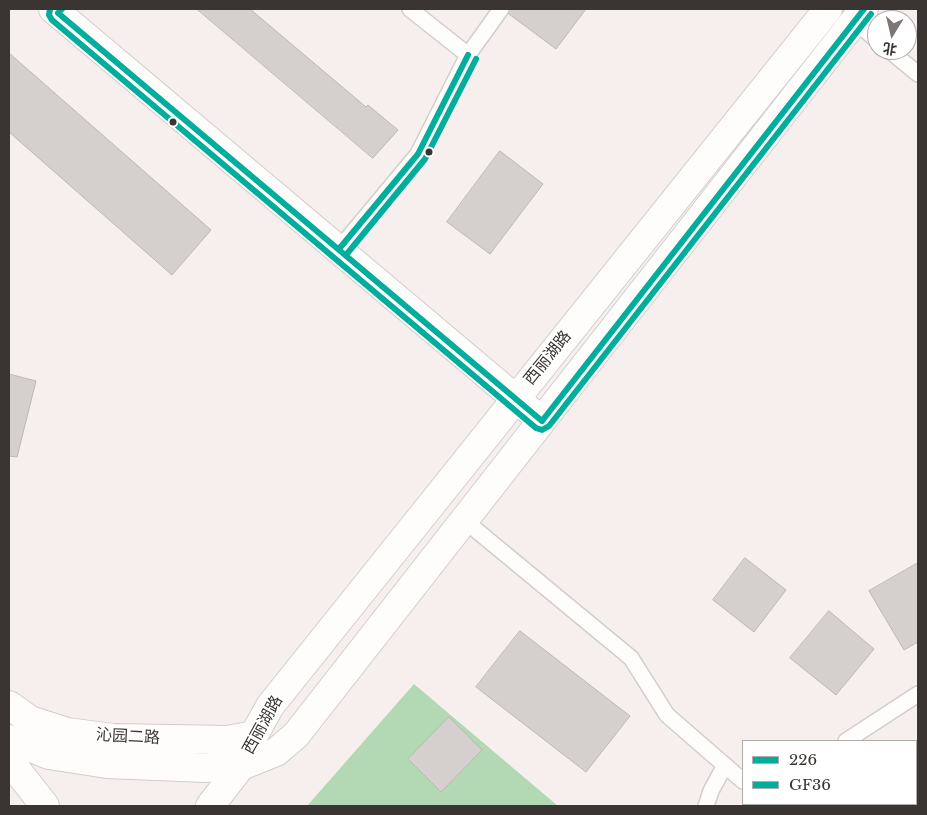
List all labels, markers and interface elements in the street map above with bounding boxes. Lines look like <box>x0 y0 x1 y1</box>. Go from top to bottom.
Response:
north arrow <box>867 10 917 60</box>
text: 北 <box>881 39 898 59</box>
unlabelled marker <box>168 117 178 127</box>
unlabelled marker <box>424 147 434 157</box>
street label: 西丽湖路 <box>520 327 576 389</box>
street label: 西丽湖路 <box>239 692 287 758</box>
street label: 沁园二路 <box>96 726 160 748</box>
legend <box>742 740 917 805</box>
text: 226 <box>789 750 817 769</box>
text: GF36 <box>789 775 831 794</box>

